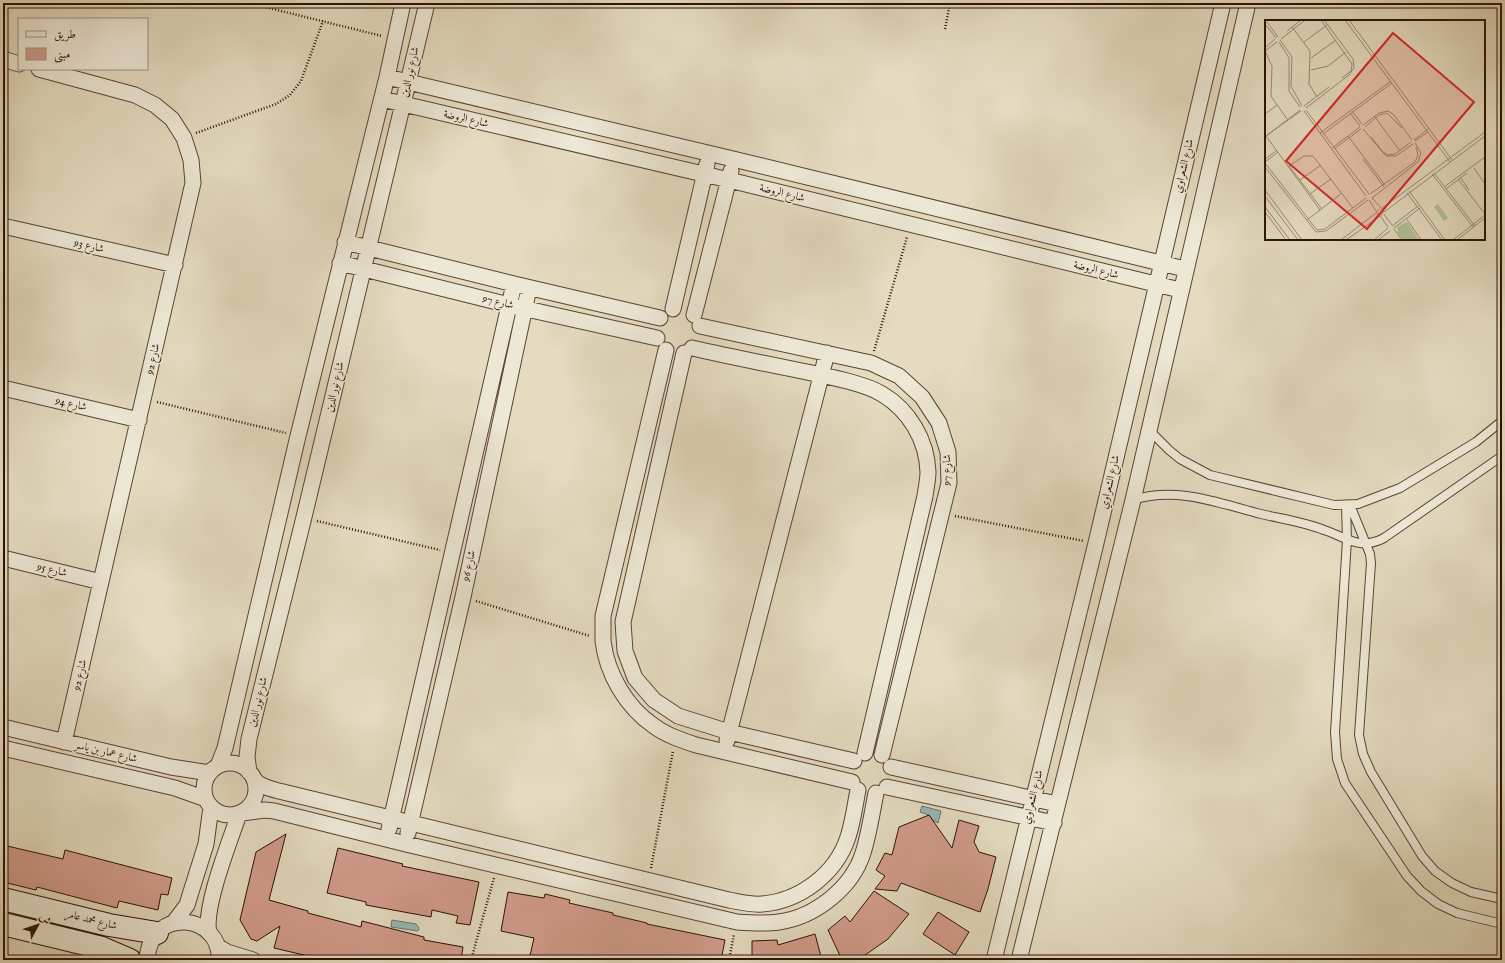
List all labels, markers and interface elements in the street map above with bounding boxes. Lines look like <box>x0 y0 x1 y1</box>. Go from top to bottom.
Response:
legend <box>18 18 148 70</box>
inset map <box>1265 20 1485 240</box>
text: طريق <box>54 27 76 42</box>
street label: شارع نور الدين <box>397 45 425 99</box>
text: مبنى <box>54 47 70 63</box>
street label: شارع الروضة <box>442 107 490 133</box>
street label: شارع الشعراوي <box>1171 138 1199 195</box>
street label: شارع الروضة <box>758 181 806 207</box>
street label: شارع 93 <box>71 236 105 258</box>
street label: شارع الروضة <box>1072 258 1120 284</box>
street label: شارع 97 <box>480 291 515 315</box>
street label: شارع 92 <box>142 342 165 377</box>
street label: شارع نور الدين <box>322 360 350 414</box>
street label: شارع 94 <box>53 393 88 416</box>
street label: شارع 97 <box>940 454 956 487</box>
street label: شارع الشعراوي <box>1097 454 1125 511</box>
street label: شارع 96 <box>459 549 481 584</box>
street label: شارع 95 <box>34 560 68 582</box>
street label: شارع 92 <box>69 658 92 693</box>
street label: شارع نور الدين <box>245 675 273 729</box>
street label: شارع عمار بن ياسر <box>72 738 139 768</box>
street label: شارع الشعراوي <box>1020 769 1048 826</box>
north arrow <box>18 905 58 945</box>
street label: شارع محمد عامر <box>63 907 118 935</box>
text: ش <box>36 911 54 928</box>

